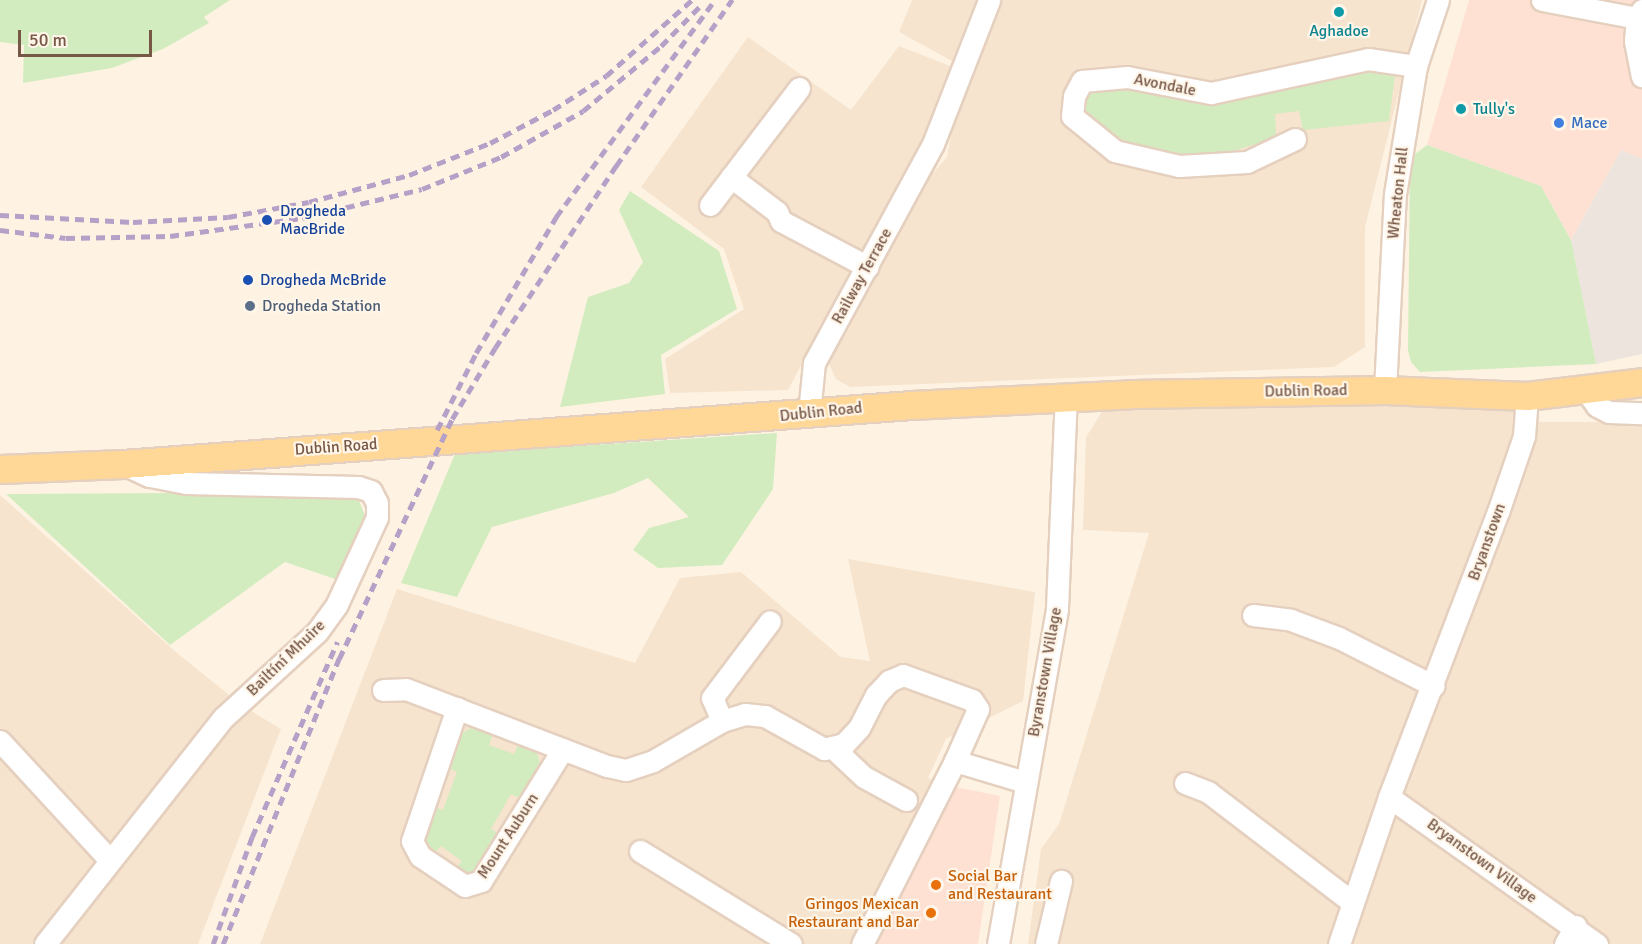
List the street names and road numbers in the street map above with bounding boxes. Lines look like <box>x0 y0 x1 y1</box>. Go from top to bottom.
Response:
street label: Avondale <box>1132 70 1198 100</box>
street label: Wheaton Hall <box>1384 146 1412 240</box>
street label: Railway Terrace <box>828 225 896 327</box>
street label: Dublin Road <box>1264 381 1348 401</box>
street label: Dublin Road <box>779 398 863 426</box>
street label: Dublin Road <box>294 435 378 459</box>
street label: Bryanstown <box>1464 501 1510 583</box>
street label: Byranstown Village <box>1024 606 1066 738</box>
street label: Bailtíní Mhuire <box>243 616 329 700</box>
street label: Mount Auburn <box>473 790 543 882</box>
street label: Bryanstown Village <box>1423 815 1541 907</box>

